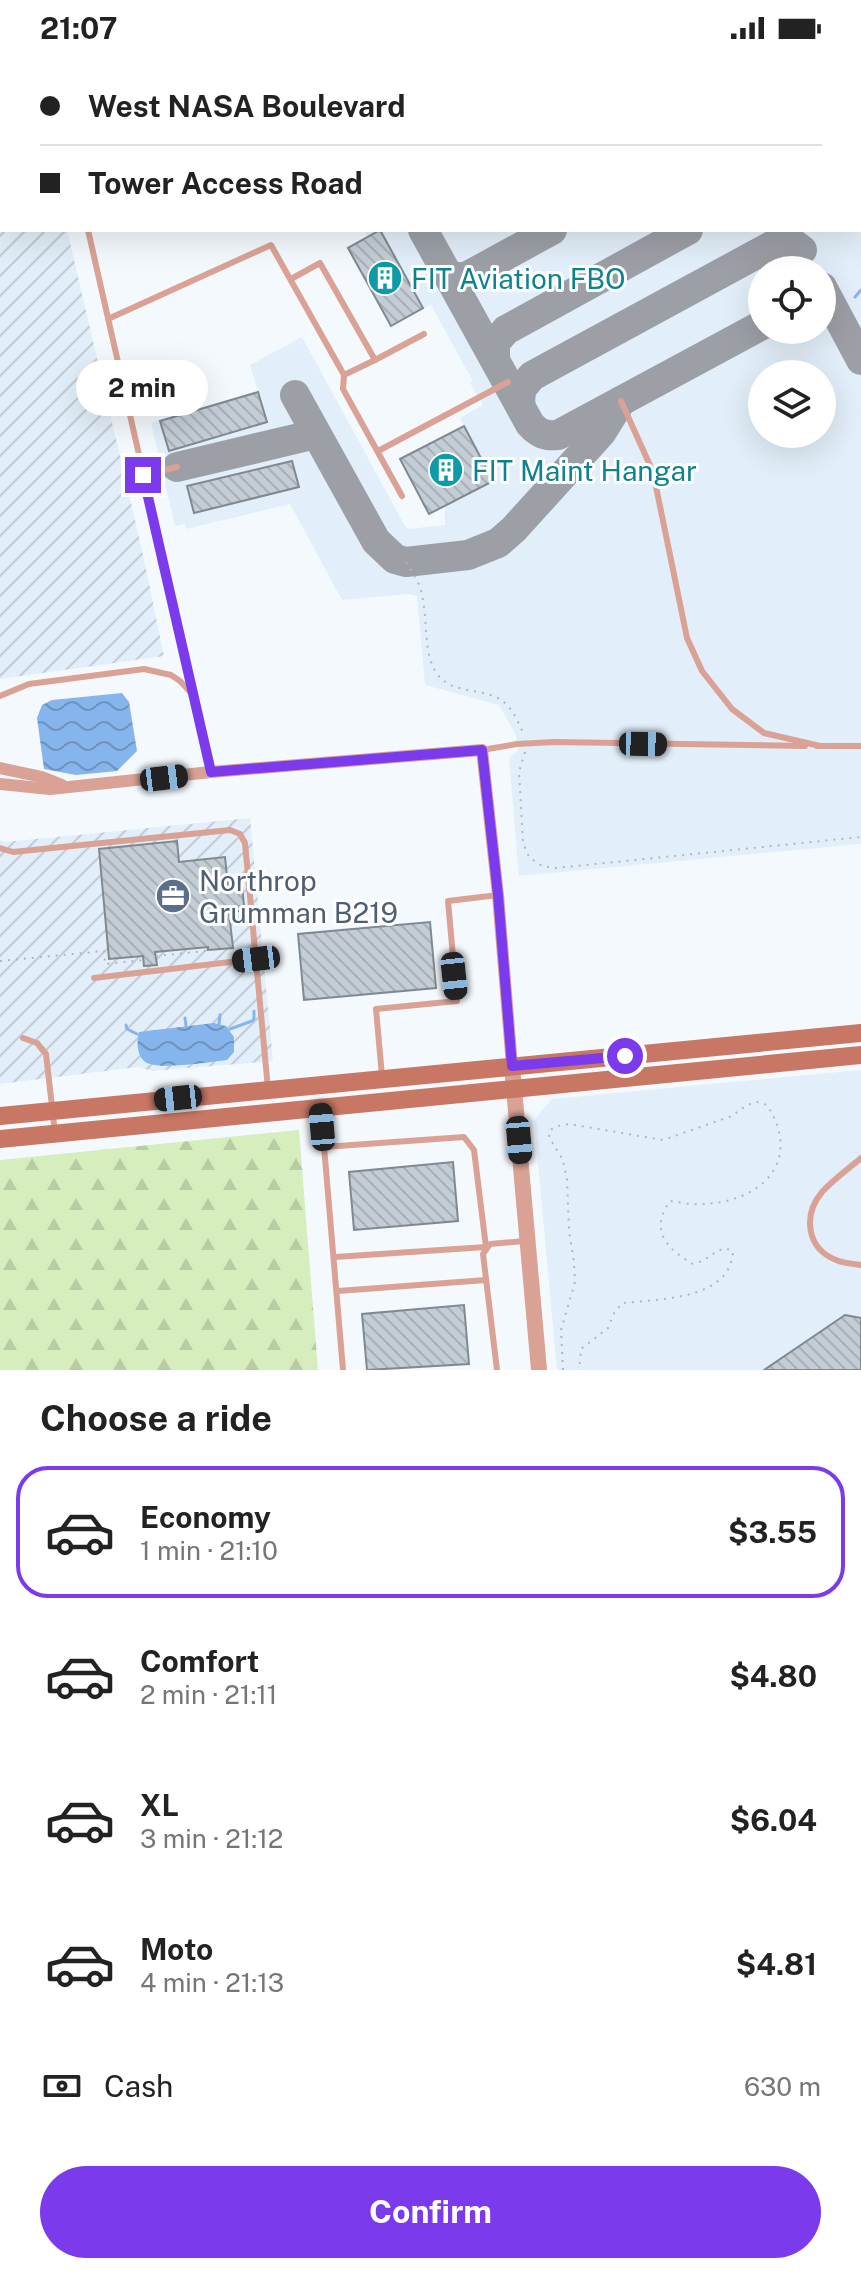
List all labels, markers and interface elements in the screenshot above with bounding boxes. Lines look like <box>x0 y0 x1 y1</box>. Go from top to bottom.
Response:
text: 21:07 <box>40 10 118 46</box>
text: West NASA Boulevard <box>88 88 406 124</box>
text: Tower Access Road <box>88 165 363 201</box>
map controls <box>748 256 836 448</box>
button: locate <box>748 256 836 344</box>
building icon: FIT Aviation FBO <box>366 259 404 297</box>
place label: FIT Aviation FBO <box>411 262 626 295</box>
callout: 2 min <box>77 359 209 415</box>
button: layers <box>748 360 836 448</box>
text: 2 min <box>108 372 176 403</box>
building icon: FIT Maint Hangar <box>427 451 465 489</box>
place label: FIT Maint Hangar <box>472 454 697 487</box>
route end <box>125 457 161 493</box>
car <box>619 732 667 756</box>
car <box>139 763 189 793</box>
place label: Northrop Grumman B219 <box>199 864 398 929</box>
office icon: Northrop Grumman B219 <box>154 877 192 915</box>
car <box>231 944 281 974</box>
car <box>440 951 468 1001</box>
route start <box>607 1038 643 1074</box>
car <box>153 1084 203 1112</box>
car <box>308 1102 336 1152</box>
car <box>505 1115 533 1165</box>
text: Choose a ride <box>40 1397 272 1439</box>
icon: car <box>44 1496 116 1568</box>
text: Economy <box>140 1499 271 1535</box>
text: $3.55 <box>728 1514 817 1550</box>
text: 1 min · 21:10 <box>140 1535 278 1566</box>
icon: car <box>44 1640 116 1712</box>
text: Comfort <box>140 1643 259 1679</box>
text: $4.80 <box>729 1658 817 1694</box>
text: 2 min · 21:11 <box>140 1679 277 1710</box>
icon: car <box>44 1784 116 1856</box>
text: XL <box>140 1787 179 1823</box>
text: $6.04 <box>730 1802 817 1838</box>
text: 3 min · 21:12 <box>140 1823 283 1854</box>
icon: car <box>44 1928 116 2000</box>
text: Moto <box>140 1931 213 1967</box>
text: $4.81 <box>736 1946 817 1982</box>
text: 4 min · 21:13 <box>140 1967 284 1998</box>
icon: cash <box>40 2064 84 2108</box>
text: Cash <box>104 2068 173 2104</box>
text: 630 m <box>744 2071 821 2102</box>
button: Confirm <box>40 2166 821 2258</box>

